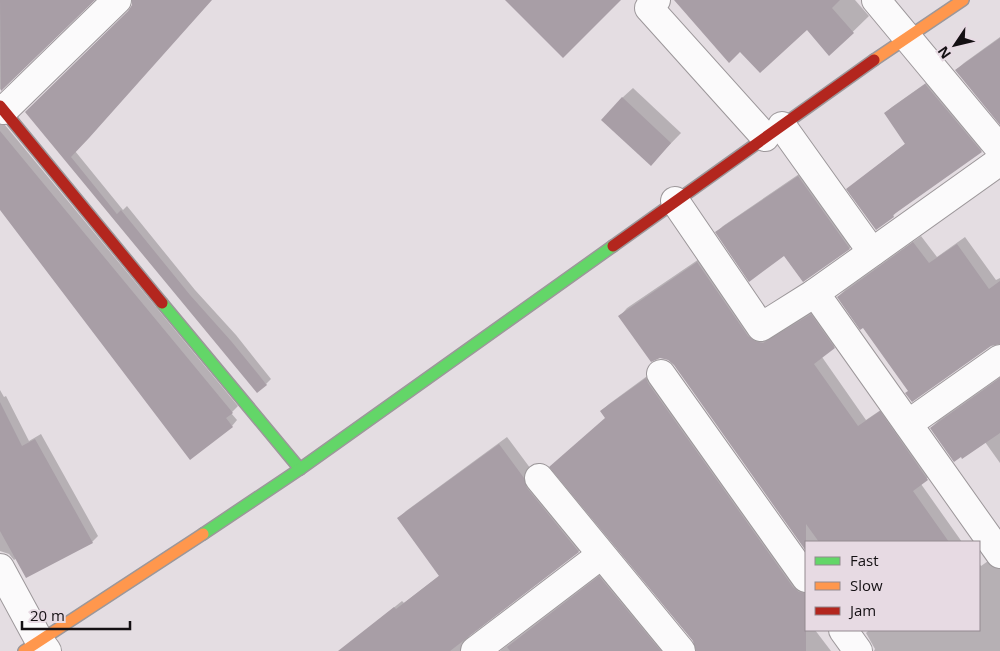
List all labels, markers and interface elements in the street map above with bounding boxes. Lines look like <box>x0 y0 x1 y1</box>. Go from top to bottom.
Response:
north arrow <box>930 20 980 70</box>
text: N <box>933 43 955 63</box>
legend <box>805 541 980 631</box>
text: Fast <box>850 550 879 570</box>
text: Slow <box>850 575 883 595</box>
scale bar <box>22 598 130 630</box>
text: Jam <box>848 600 876 620</box>
text: 20 m <box>30 605 65 625</box>

